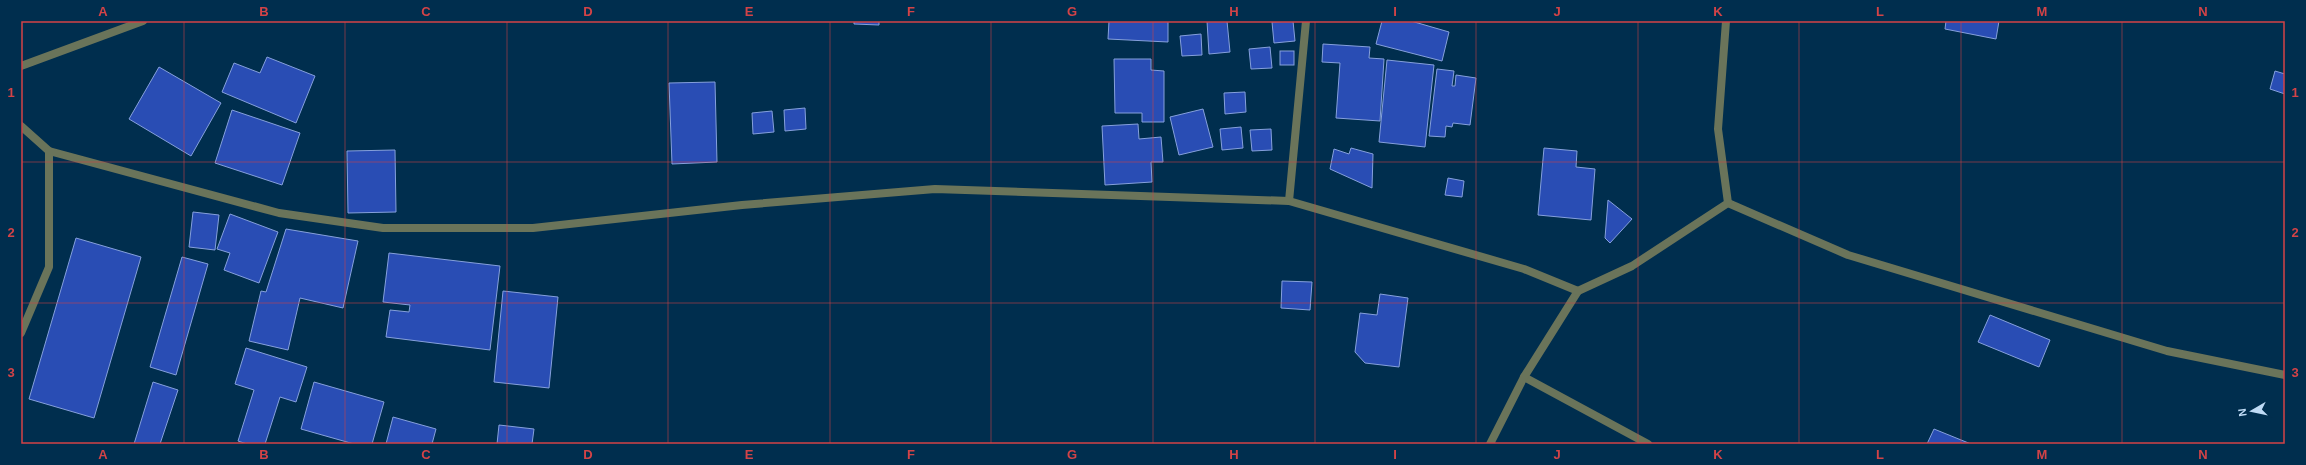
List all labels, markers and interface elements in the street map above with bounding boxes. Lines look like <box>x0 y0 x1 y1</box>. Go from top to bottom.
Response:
text: A <box>98 4 108 19</box>
text: B <box>259 4 269 19</box>
text: C <box>421 4 431 19</box>
text: D <box>583 4 593 19</box>
text: E <box>745 4 754 19</box>
text: F <box>907 4 915 19</box>
text: G <box>1067 4 1077 19</box>
text: H <box>1229 4 1239 19</box>
text: I <box>1393 4 1397 19</box>
text: J <box>1553 4 1561 19</box>
text: K <box>1713 4 1723 19</box>
text: L <box>1876 4 1884 19</box>
text: M <box>2037 4 2047 19</box>
text: N <box>2198 4 2208 19</box>
text: 1 <box>7 85 15 100</box>
text: 1 <box>2291 85 2299 100</box>
text: 2 <box>7 225 15 240</box>
text: 2 <box>2291 225 2299 240</box>
text: 3 <box>7 365 15 380</box>
text: 3 <box>2291 365 2299 380</box>
north arrow <box>2232 391 2272 431</box>
text: N <box>2236 408 2249 417</box>
text: A <box>98 447 108 462</box>
text: B <box>259 447 269 462</box>
text: C <box>421 447 431 462</box>
text: D <box>583 447 593 462</box>
text: E <box>745 447 754 462</box>
text: F <box>907 447 915 462</box>
text: G <box>1067 447 1077 462</box>
text: H <box>1229 447 1239 462</box>
text: I <box>1393 447 1397 462</box>
text: J <box>1553 447 1561 462</box>
text: K <box>1713 447 1723 462</box>
text: L <box>1876 447 1884 462</box>
text: M <box>2037 447 2047 462</box>
text: N <box>2198 447 2208 462</box>

